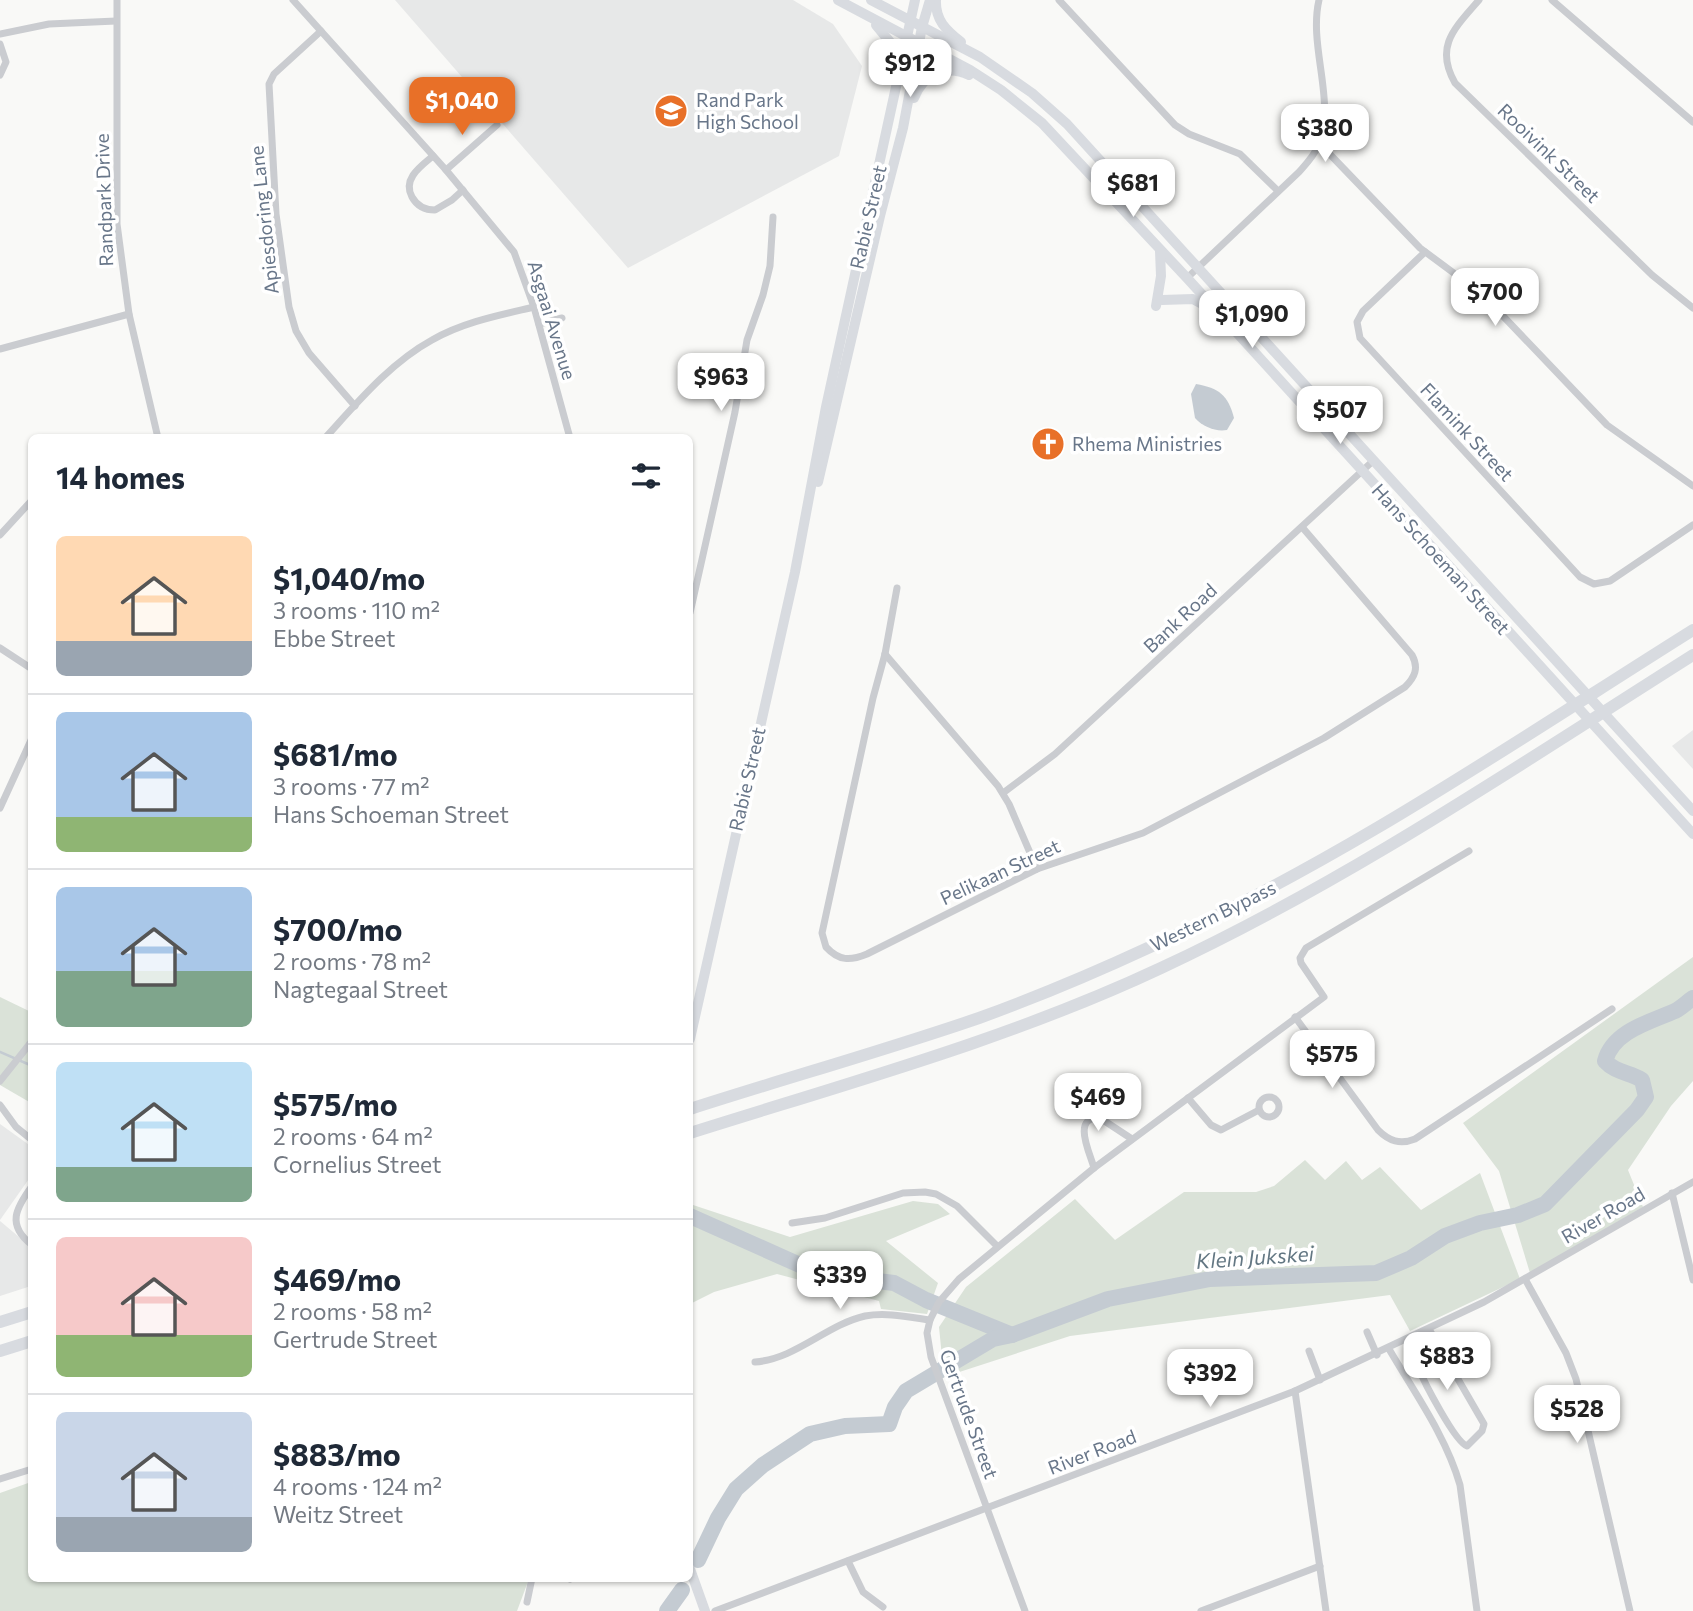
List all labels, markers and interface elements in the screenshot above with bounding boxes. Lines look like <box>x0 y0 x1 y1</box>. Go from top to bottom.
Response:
pin: $912 <box>869 40 951 99</box>
text: $912 <box>885 48 935 76</box>
pin: $1,040 <box>405 78 519 137</box>
text: $1,040 <box>425 86 499 114</box>
place label: Rand Park High School <box>696 88 799 133</box>
school or university icon: Rand Park High School <box>652 92 690 130</box>
street label: Rooivink Street <box>1494 98 1605 207</box>
pin: $380 <box>1284 104 1366 164</box>
text: $380 <box>1297 113 1353 141</box>
street label: Randpark Drive <box>90 133 117 267</box>
street label: Apiesdoring Lane <box>244 145 283 295</box>
pin: $681 <box>1092 160 1174 219</box>
street label: Rabie Street <box>844 162 891 271</box>
text: $681 <box>1107 168 1159 196</box>
street label: Asgaai Avenue <box>523 257 582 382</box>
pin: $700 <box>1454 268 1536 328</box>
text: $700 <box>1467 277 1523 305</box>
pin: $1,090 <box>1195 290 1309 350</box>
text: $1,090 <box>1215 299 1289 327</box>
pin: $963 <box>680 354 762 413</box>
text: $963 <box>694 362 748 390</box>
street label: Flamink Street <box>1416 378 1519 486</box>
pin: $507 <box>1299 386 1381 446</box>
text: $507 <box>1313 395 1367 423</box>
church icon: Rhema Ministries <box>1029 425 1067 463</box>
place label: Rhema Ministries <box>1072 432 1222 455</box>
icon: filters <box>627 457 665 495</box>
text: 14 homes <box>56 458 185 495</box>
street label: Hans Schoeman Street <box>1368 479 1515 639</box>
text: $1,040/mo <box>273 559 425 596</box>
icon: home <box>112 564 196 648</box>
street label: Bank Road <box>1138 578 1221 657</box>
text: 3 rooms · 110 m² <box>273 596 440 624</box>
text: Ebbe Street <box>273 624 395 652</box>
street label: Rabie Street <box>723 724 770 833</box>
text: $681/mo <box>273 735 398 772</box>
icon: home <box>112 740 196 824</box>
text: 3 rooms · 77 m² <box>273 772 430 800</box>
text: Hans Schoeman Street <box>273 800 509 828</box>
street label: Pelikaan Street <box>936 834 1064 909</box>
street label: Western Bypass <box>1146 875 1279 956</box>
text: $700/mo <box>273 910 403 947</box>
icon: home <box>112 915 196 999</box>
text: 2 rooms · 78 m² <box>273 947 431 975</box>
text: Nagtegaal Street <box>273 975 448 1003</box>
pin: $575 <box>1291 1030 1373 1090</box>
text: $575 <box>1306 1039 1358 1067</box>
pin: $469 <box>1057 1074 1139 1133</box>
text: $469 <box>1070 1082 1126 1110</box>
text: $575/mo <box>273 1085 398 1122</box>
icon: home <box>112 1090 196 1174</box>
text: 2 rooms · 64 m² <box>273 1122 433 1150</box>
text: Cornelius Street <box>273 1150 441 1178</box>
street label: River Road <box>1557 1181 1649 1248</box>
water label: Klein Jukskei <box>1195 1240 1315 1273</box>
pin: $339 <box>799 1252 881 1311</box>
text: $469/mo <box>273 1260 401 1297</box>
text: $339 <box>813 1260 867 1288</box>
icon: home <box>112 1265 196 1349</box>
text: 2 rooms · 58 m² <box>273 1297 432 1325</box>
text: Gertrude Street <box>273 1325 437 1353</box>
pin: $883 <box>1406 1332 1488 1392</box>
text: $883 <box>1420 1341 1474 1369</box>
street label: Gertrude Street <box>935 1346 1004 1482</box>
pin: $392 <box>1169 1350 1251 1409</box>
text: $392 <box>1183 1358 1237 1386</box>
pin: $528 <box>1536 1386 1618 1445</box>
text: $528 <box>1550 1394 1604 1422</box>
street label: River Road <box>1044 1424 1139 1479</box>
text: $883/mo <box>273 1435 401 1472</box>
icon: home <box>112 1440 196 1524</box>
text: 4 rooms · 124 m² <box>273 1472 442 1500</box>
text: Weitz Street <box>273 1500 403 1528</box>

